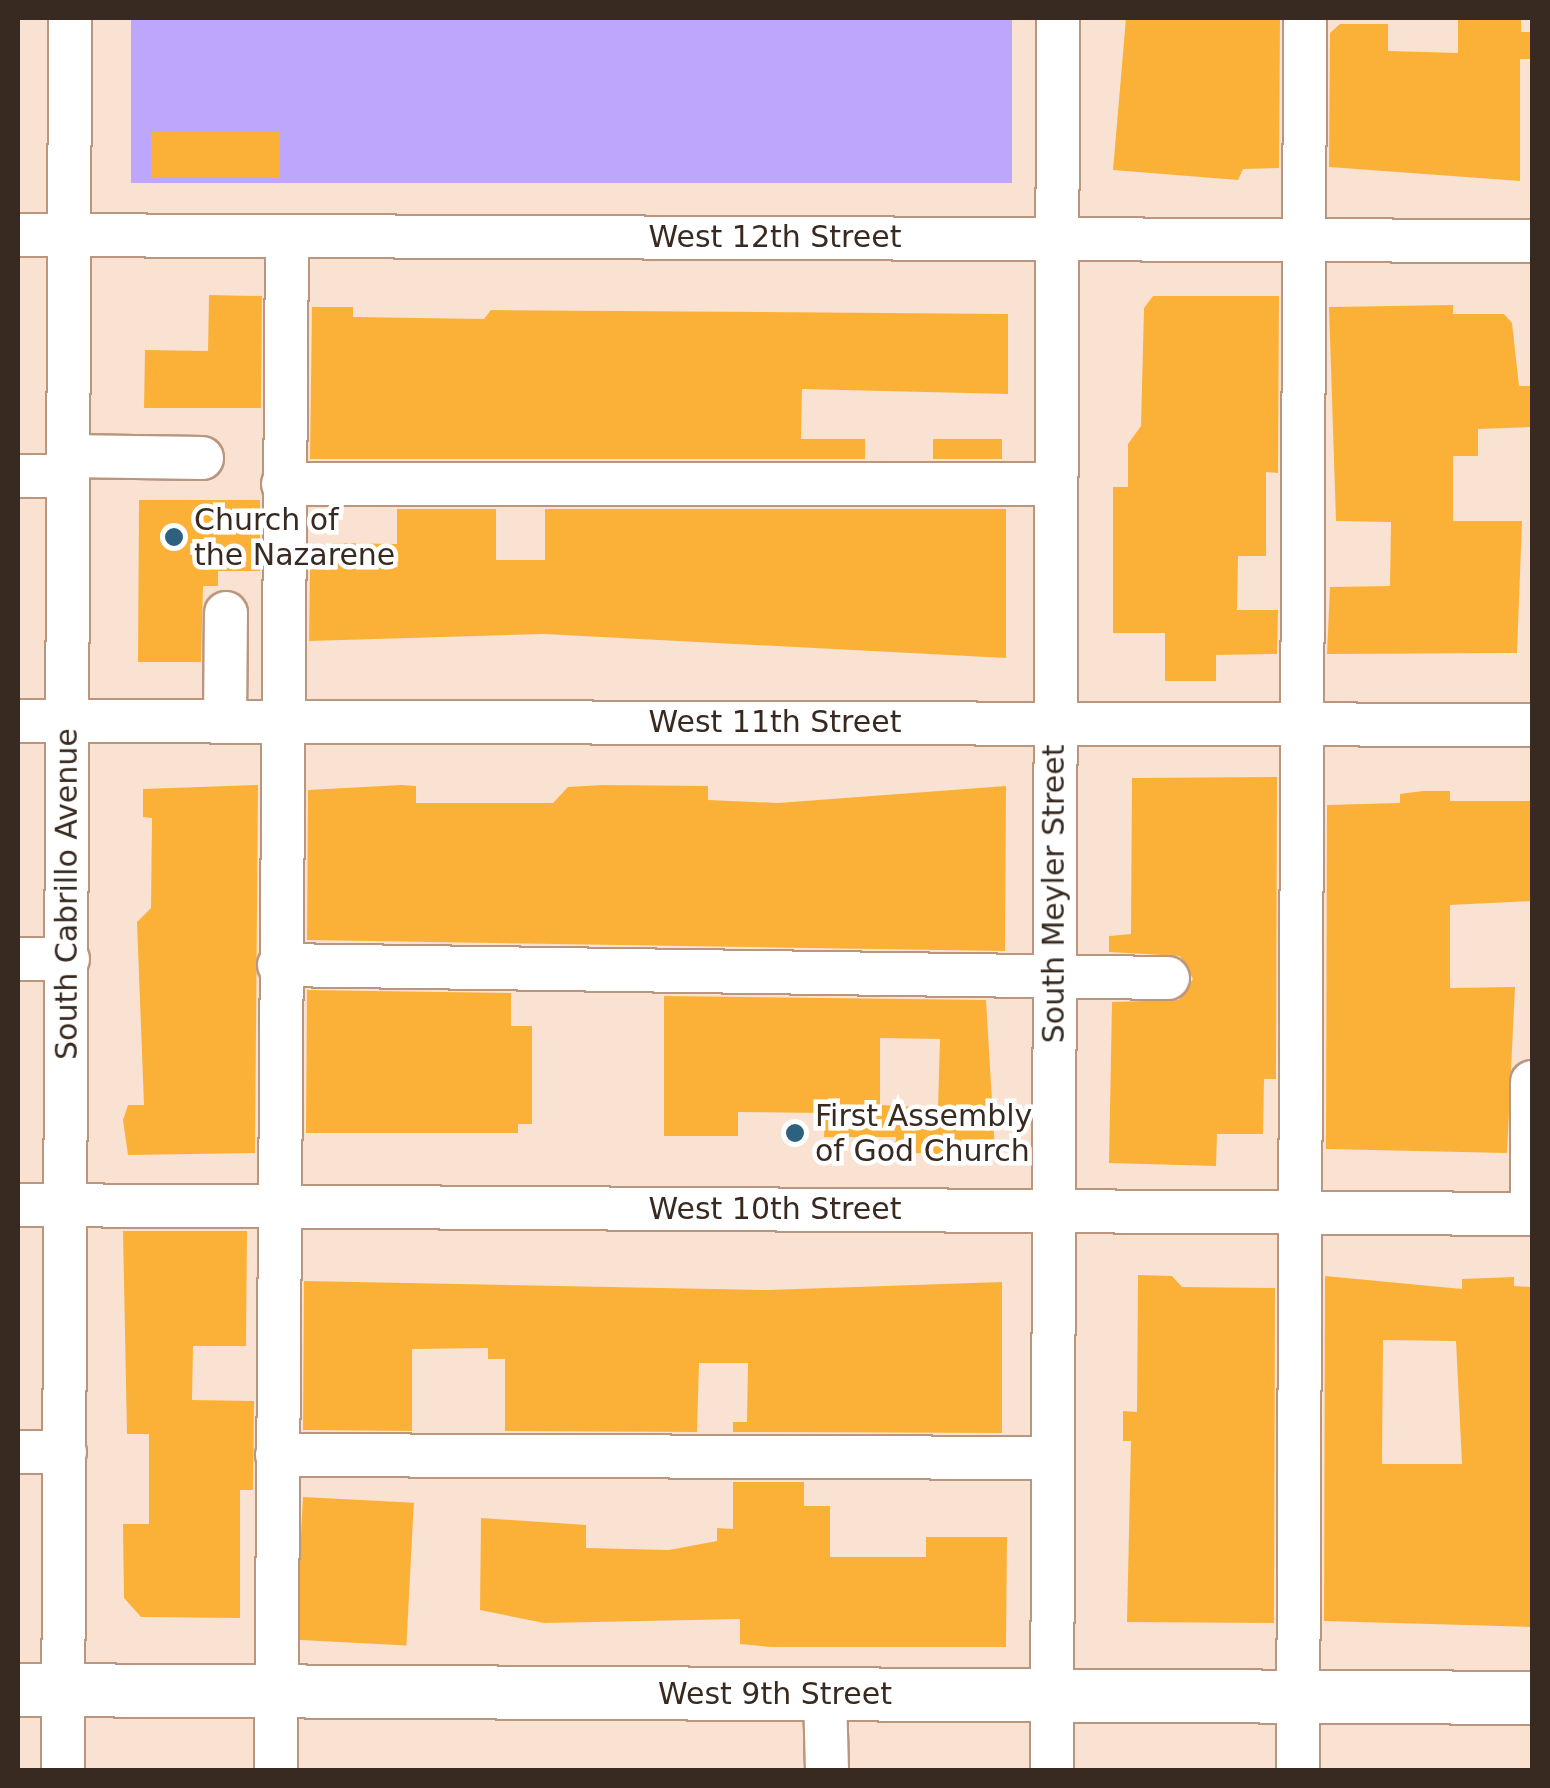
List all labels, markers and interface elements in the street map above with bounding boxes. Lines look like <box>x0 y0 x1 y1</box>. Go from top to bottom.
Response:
street label: West 12th Street <box>649 219 901 255</box>
place label: Church of the Nazarene <box>194 502 395 572</box>
marker: Church of the Nazarene <box>163 526 185 548</box>
street label: West 11th Street <box>649 704 901 740</box>
street label: South Cabrillo Avenue <box>49 728 85 1060</box>
street label: South Meyler Street <box>1036 745 1072 1043</box>
place label: First Assembly of God Church <box>815 1098 1032 1168</box>
marker: First Assembly of God Church <box>784 1122 806 1144</box>
street label: West 10th Street <box>649 1191 901 1227</box>
street label: West 9th Street <box>658 1676 892 1712</box>

